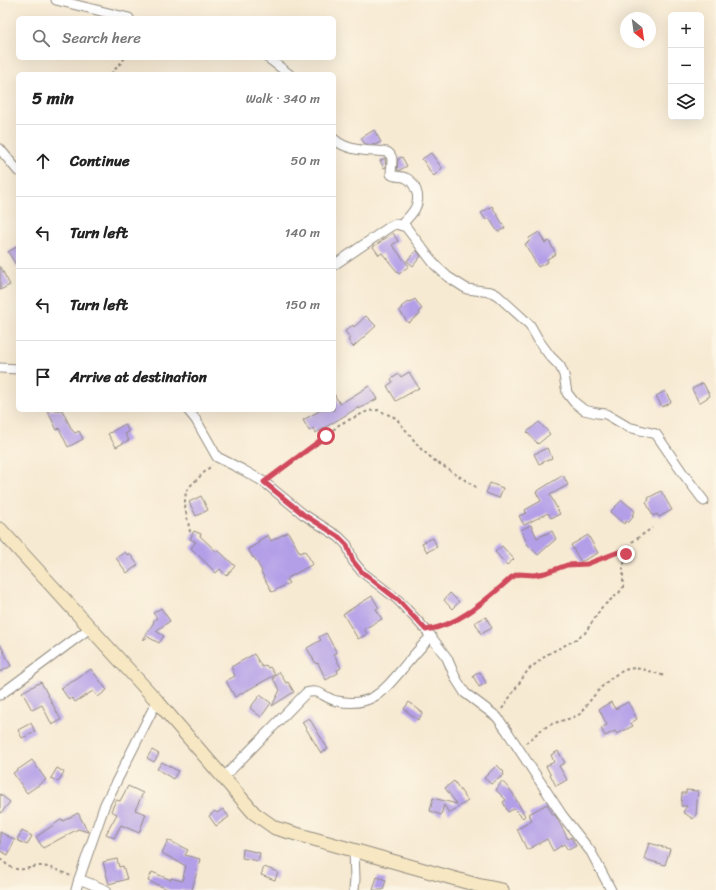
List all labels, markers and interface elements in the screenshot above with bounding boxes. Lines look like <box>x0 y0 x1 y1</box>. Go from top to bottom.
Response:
north arrow <box>620 12 656 48</box>
map controls <box>668 12 704 120</box>
button: + <box>668 12 704 48</box>
search box <box>16 16 336 60</box>
text: Search here <box>62 25 141 51</box>
icon: search <box>30 27 52 49</box>
button: − <box>668 48 704 84</box>
text: 5 min <box>32 83 74 113</box>
button: layers <box>668 84 704 120</box>
text: Walk · 340 m <box>246 87 320 110</box>
text: Continue <box>70 148 130 174</box>
text: 50 m <box>290 149 320 172</box>
icon: ahead <box>32 150 54 172</box>
text: Turn left <box>70 220 128 246</box>
text: 140 m <box>285 221 320 244</box>
icon: left <box>32 222 54 244</box>
text: Turn left <box>70 292 128 318</box>
text: 150 m <box>285 293 320 316</box>
icon: left <box>32 294 54 316</box>
text: Arrive at destination <box>70 364 207 390</box>
icon: arrive <box>32 366 54 388</box>
route start <box>317 427 335 445</box>
route end <box>617 545 635 563</box>

